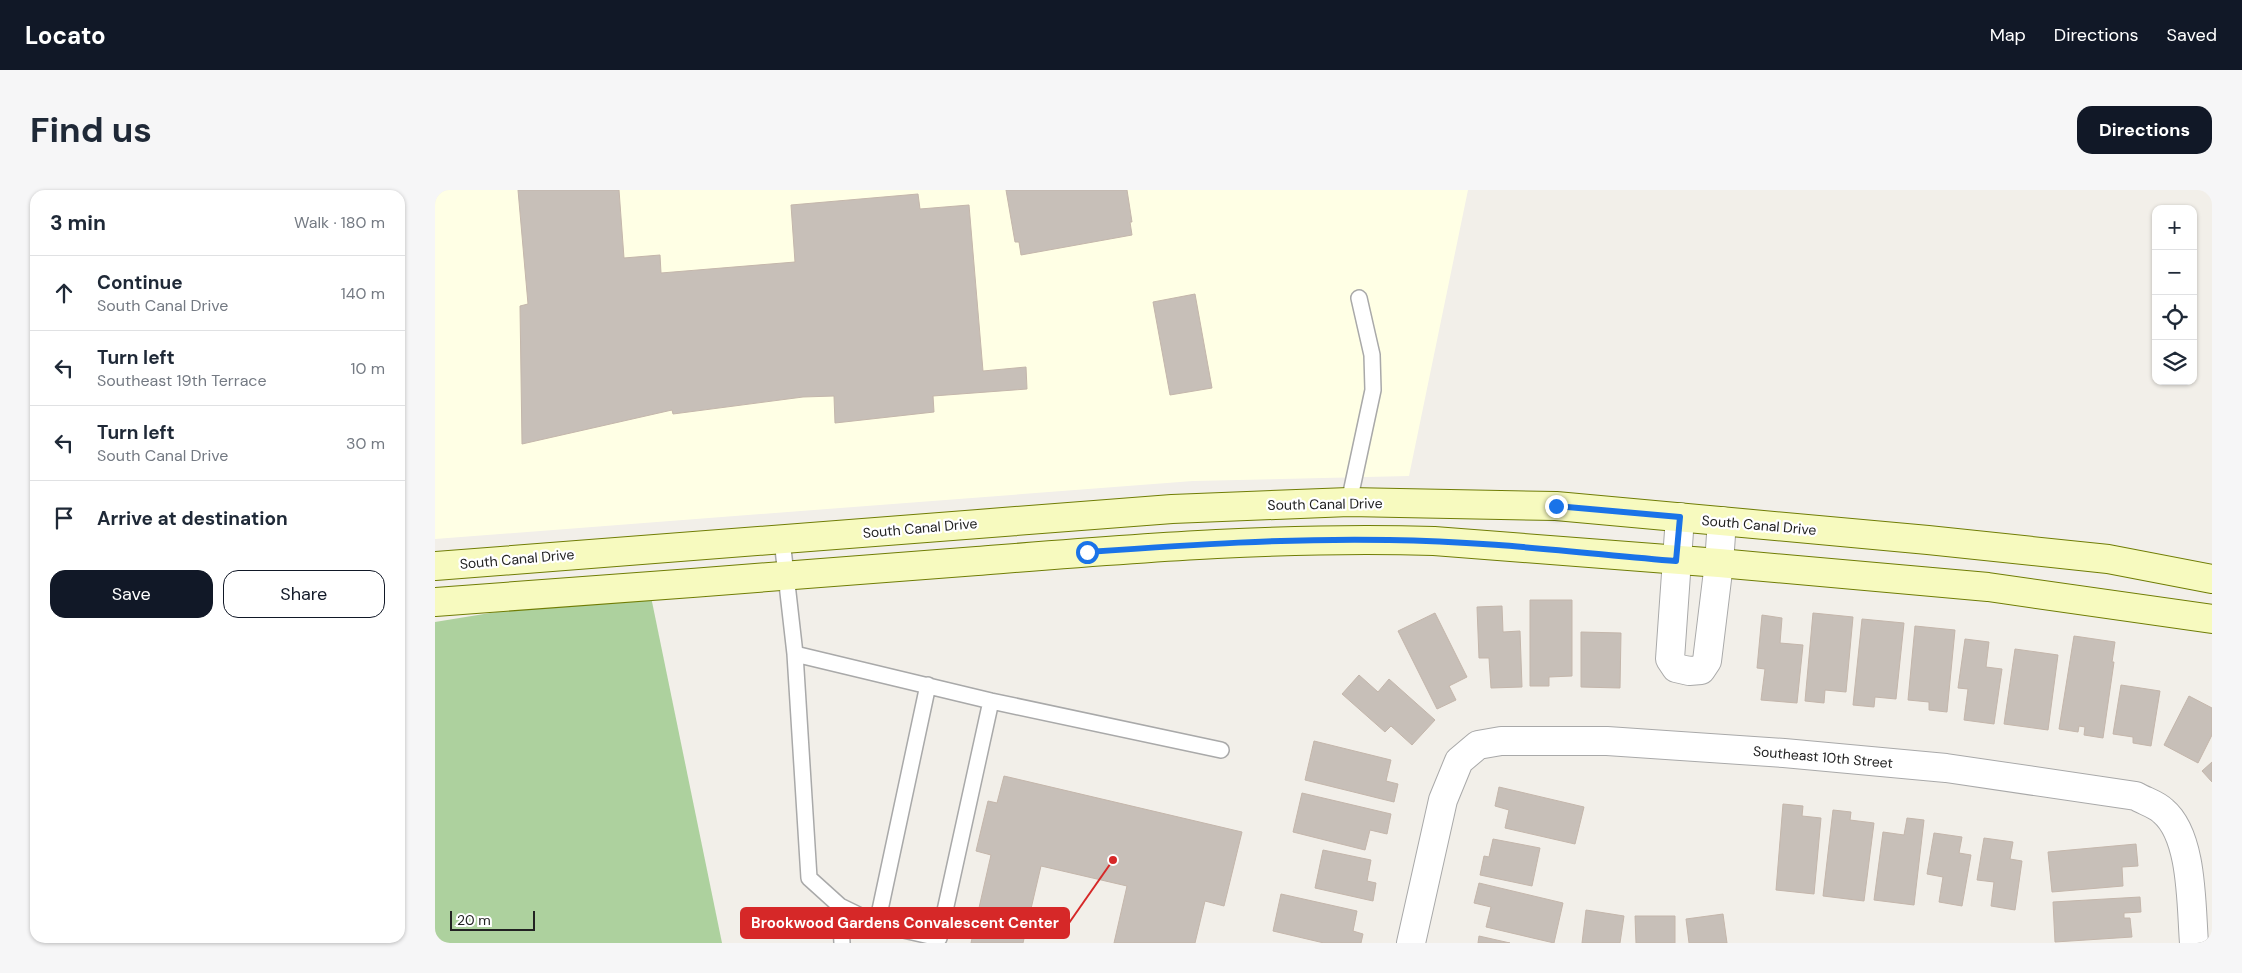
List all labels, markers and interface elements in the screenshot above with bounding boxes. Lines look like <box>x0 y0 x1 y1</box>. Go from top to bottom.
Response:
text: Locato <box>25 20 106 51</box>
text: Map <box>1990 23 2026 47</box>
text: Directions <box>2054 23 2139 47</box>
text: Saved <box>2167 23 2217 47</box>
button: Directions <box>2077 106 2212 154</box>
text: Find us <box>30 107 152 153</box>
map controls <box>2152 205 2197 385</box>
button: + <box>2152 205 2197 250</box>
text: 3 min <box>50 209 106 237</box>
text: Walk · 180 m <box>294 212 385 233</box>
button: − <box>2152 250 2197 295</box>
text: Continue <box>97 270 183 295</box>
icon: ahead <box>50 279 78 307</box>
text: 140 m <box>341 283 385 304</box>
text: South Canal Drive <box>97 295 228 316</box>
button: locate <box>2152 295 2197 340</box>
button: layers <box>2152 340 2197 385</box>
text: Turn left <box>97 345 175 370</box>
icon: left <box>50 354 78 382</box>
text: 10 m <box>351 358 385 379</box>
text: Southeast 19th Terrace <box>97 370 267 391</box>
text: Turn left <box>97 420 175 445</box>
icon: left <box>50 429 78 457</box>
text: 30 m <box>346 433 385 454</box>
text: South Canal Drive <box>97 445 228 466</box>
street label: South Canal Drive <box>1267 494 1383 514</box>
route end <box>1545 495 1568 518</box>
icon: arrive <box>50 504 78 532</box>
text: Arrive at destination <box>97 506 288 531</box>
street label: South Canal Drive <box>1701 511 1817 539</box>
street label: South Canal Drive <box>862 514 978 542</box>
route start <box>1076 541 1099 564</box>
street label: South Canal Drive <box>459 545 575 573</box>
button: Save <box>50 570 213 618</box>
button: Share <box>223 570 385 618</box>
street label: Southeast 10th Street <box>1752 742 1894 772</box>
scale bar <box>450 908 535 931</box>
callout: Brookwood Gardens Convalescent Center <box>741 908 1069 938</box>
text: 20 m <box>457 911 491 929</box>
text: Brookwood Gardens Convalescent Center <box>751 913 1059 933</box>

